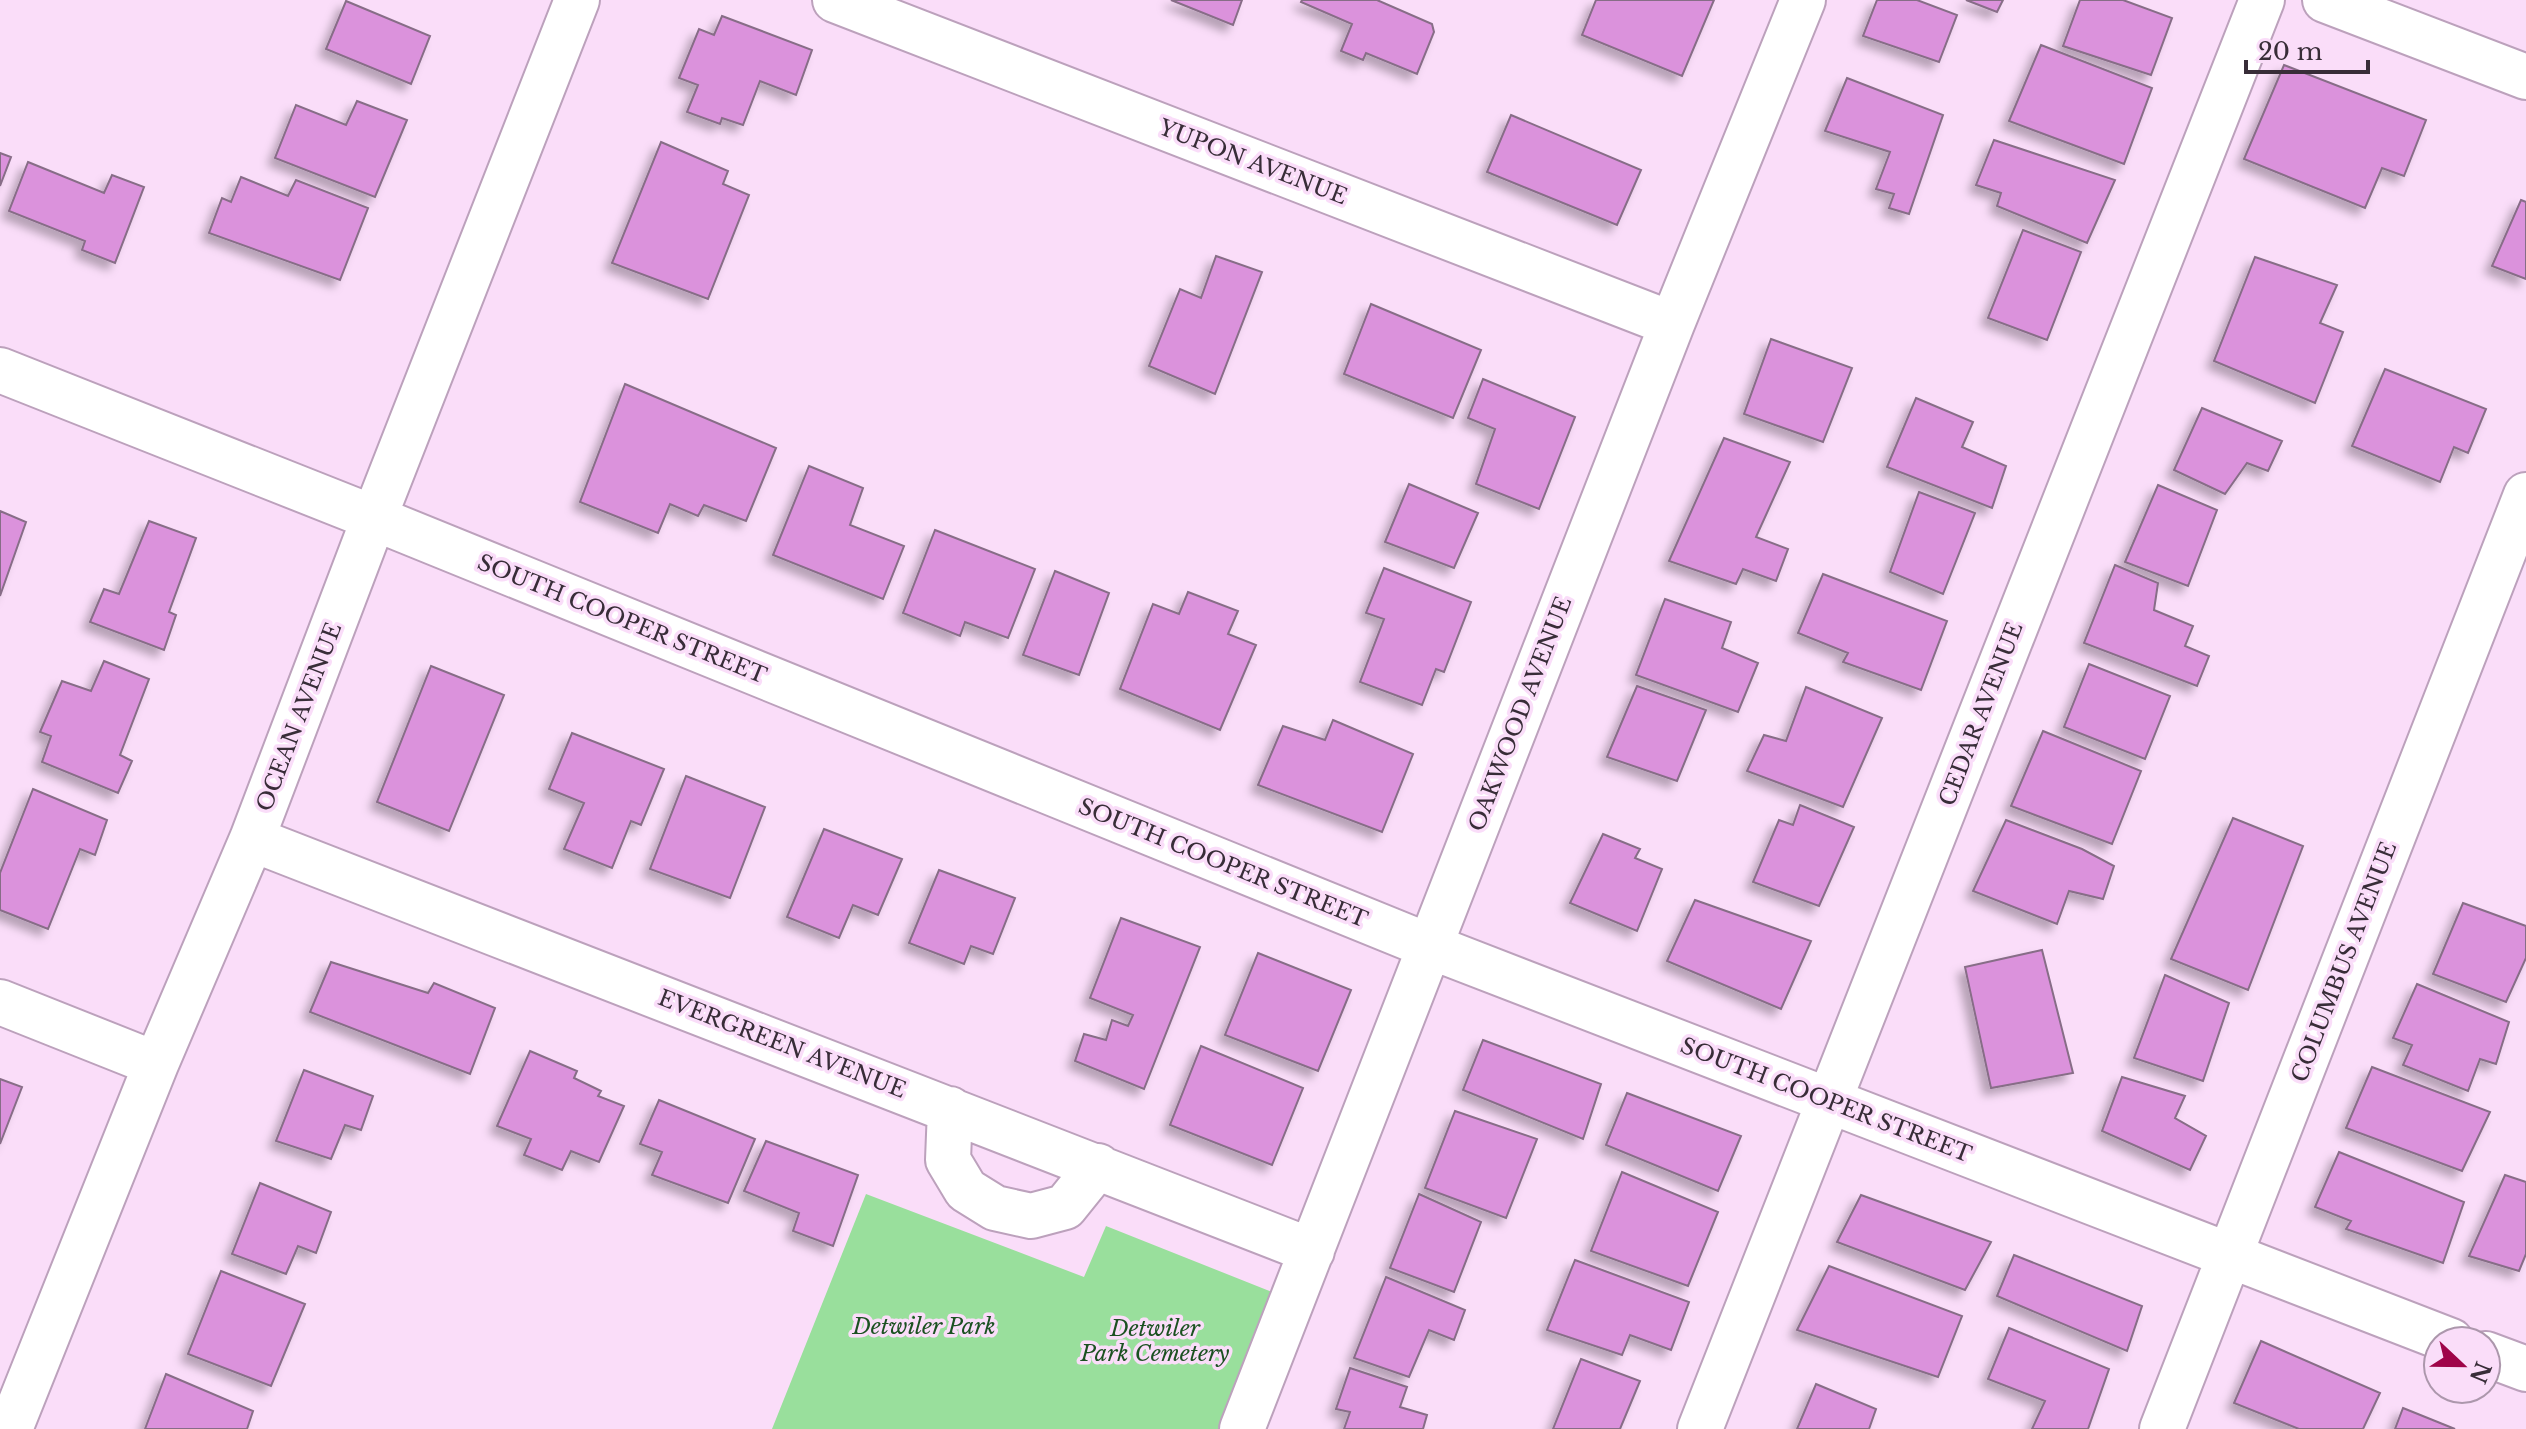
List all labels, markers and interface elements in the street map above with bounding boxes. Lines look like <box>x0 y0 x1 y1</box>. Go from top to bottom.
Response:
scale bar <box>2246 24 2368 74</box>
text: 20 m <box>2258 37 2323 66</box>
street label: YUPON AVENUE <box>1154 113 1351 210</box>
street label: SOUTH COOPER STREET <box>473 548 771 690</box>
street label: OAKWOOD AVENUE <box>1463 593 1577 835</box>
street label: CEDAR AVENUE <box>1933 618 2029 810</box>
street label: OCEAN AVENUE <box>251 619 347 815</box>
street label: SOUTH COOPER STREET <box>1074 792 1372 934</box>
street label: COLUMBUS AVENUE <box>2286 838 2402 1086</box>
street label: EVERGREEN AVENUE <box>654 984 910 1104</box>
street label: SOUTH COOPER STREET <box>1677 1032 1976 1168</box>
park label: Detwiler Park <box>851 1313 996 1340</box>
park label: Detwiler Park Cemetery <box>1080 1315 1230 1367</box>
north arrow <box>2422 1325 2502 1405</box>
text: N <box>2464 1358 2496 1387</box>

